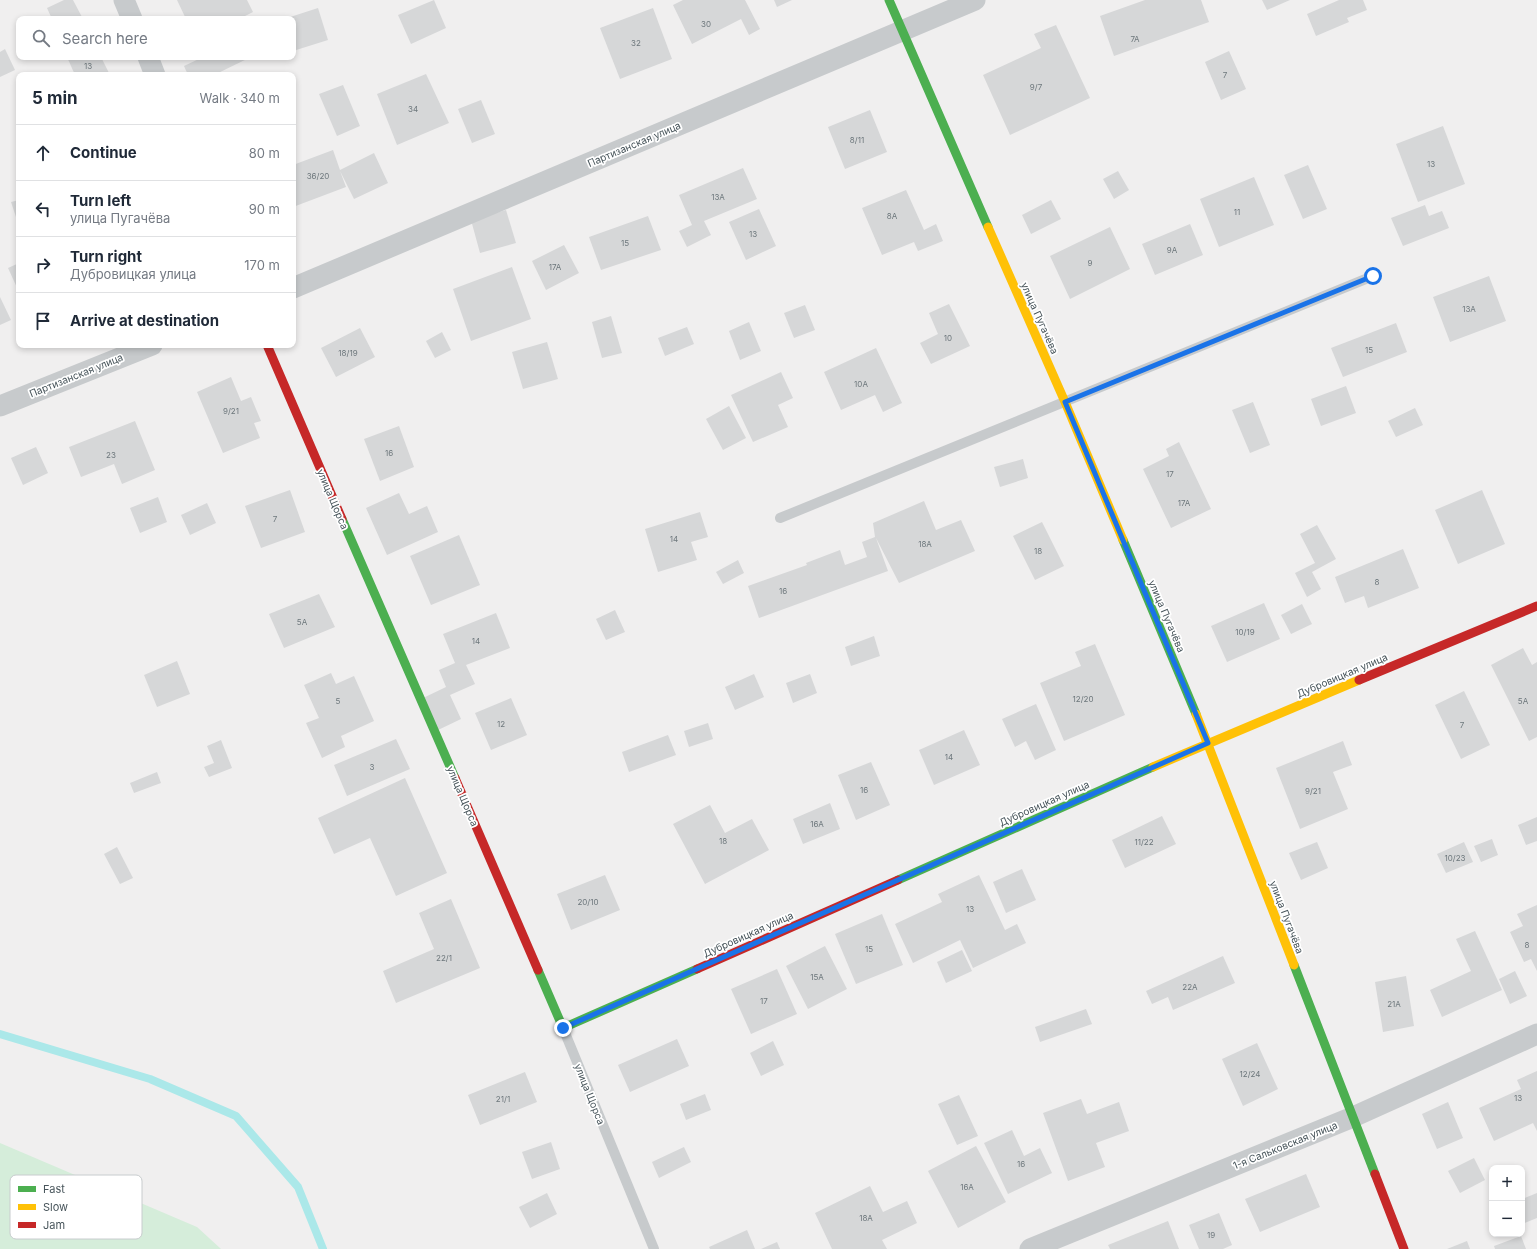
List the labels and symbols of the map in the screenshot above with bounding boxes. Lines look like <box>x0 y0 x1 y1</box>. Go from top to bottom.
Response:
house number: 30 <box>701 19 711 29</box>
house number: 7А <box>1130 34 1140 44</box>
house number: 32 <box>631 38 641 48</box>
house number: 13 <box>84 61 92 71</box>
house number: 7 <box>1223 70 1228 80</box>
house number: 9/7 <box>1030 82 1043 92</box>
house number: 34 <box>408 104 418 114</box>
street label: Партизанская улица <box>586 119 682 169</box>
house number: 8/11 <box>850 135 864 145</box>
house number: 13 <box>1427 159 1435 169</box>
house number: 36/20 <box>307 171 329 181</box>
house number: 13А <box>711 192 725 202</box>
house number: 11 <box>1234 207 1240 217</box>
house number: 8А <box>887 211 898 221</box>
house number: 13 <box>749 229 757 239</box>
house number: 15 <box>621 238 629 248</box>
house number: 9А <box>1167 245 1178 255</box>
house number: 9 <box>1088 258 1093 268</box>
house number: 17А <box>549 262 562 272</box>
route start <box>1364 267 1382 285</box>
street label: улица Пугачёва <box>1019 280 1061 356</box>
house number: 13А <box>1462 304 1476 314</box>
house number: 10 <box>944 333 952 343</box>
house number: 15 <box>1365 345 1373 355</box>
house number: 18/19 <box>338 348 358 358</box>
street label: Партизанская улица <box>27 351 125 399</box>
house number: 10А <box>854 379 868 389</box>
house number: 9/21 <box>223 406 239 416</box>
house number: 16 <box>385 448 393 458</box>
house number: 23 <box>106 450 116 460</box>
street label: улица Щорса <box>315 467 351 531</box>
house number: 17 <box>1166 469 1174 479</box>
house number: 17А <box>1178 498 1191 508</box>
house number: 7 <box>273 514 278 524</box>
house number: 14 <box>670 534 678 544</box>
house number: 18А <box>918 539 932 549</box>
house number: 18 <box>1034 546 1042 556</box>
house number: 8 <box>1375 577 1380 587</box>
street label: улица Пугачёва <box>1146 578 1188 654</box>
house number: 16 <box>779 586 787 596</box>
house number: 5А <box>297 617 308 627</box>
house number: 10/19 <box>1235 627 1255 637</box>
house number: 14 <box>472 636 480 646</box>
street label: Дубровицкая улица <box>1295 650 1389 700</box>
house number: 12/20 <box>1073 694 1093 704</box>
house number: 5 <box>336 696 341 706</box>
house number: 5А <box>1518 696 1529 706</box>
house number: 12 <box>497 719 505 729</box>
house number: 7 <box>1460 720 1465 730</box>
house number: 14 <box>945 752 953 762</box>
house number: 3 <box>370 762 375 772</box>
street label: улица Щорса <box>445 764 481 828</box>
street label: Дубровицкая улица <box>997 778 1091 828</box>
house number: 16 <box>860 785 868 795</box>
house number: 9/21 <box>1305 786 1321 796</box>
house number: 16А <box>810 819 824 829</box>
house number: 18 <box>719 836 727 846</box>
house number: 11/22 <box>1134 837 1154 847</box>
house number: 10/23 <box>1444 853 1466 863</box>
street label: улица Пугачёва <box>1268 879 1306 955</box>
house number: 20/10 <box>577 897 599 907</box>
house number: 13 <box>966 904 974 914</box>
street label: Дубровицкая улица <box>701 909 795 959</box>
house number: 8 <box>1525 940 1530 950</box>
house number: 15 <box>865 944 873 954</box>
house number: 22/1 <box>436 953 452 963</box>
house number: 15А <box>810 972 824 982</box>
house number: 22А <box>1182 982 1198 992</box>
house number: 17 <box>760 996 768 1006</box>
house number: 21А <box>1387 999 1401 1009</box>
route end <box>554 1019 572 1037</box>
street label: улица Щорса <box>572 1062 608 1126</box>
house number: 12/24 <box>1240 1069 1260 1079</box>
house number: 13 <box>1514 1093 1522 1103</box>
house number: 21/1 <box>496 1094 510 1104</box>
street label: 1-я Сальковская улица <box>1231 1119 1339 1171</box>
house number: 16 <box>1017 1159 1025 1169</box>
legend <box>10 1175 142 1239</box>
text: Fast <box>43 1182 65 1196</box>
house number: 16А <box>960 1182 974 1192</box>
text: Slow <box>43 1200 68 1214</box>
house number: 18А <box>859 1213 873 1223</box>
text: Jam <box>43 1218 65 1232</box>
house number: 19 <box>1207 1230 1215 1240</box>

